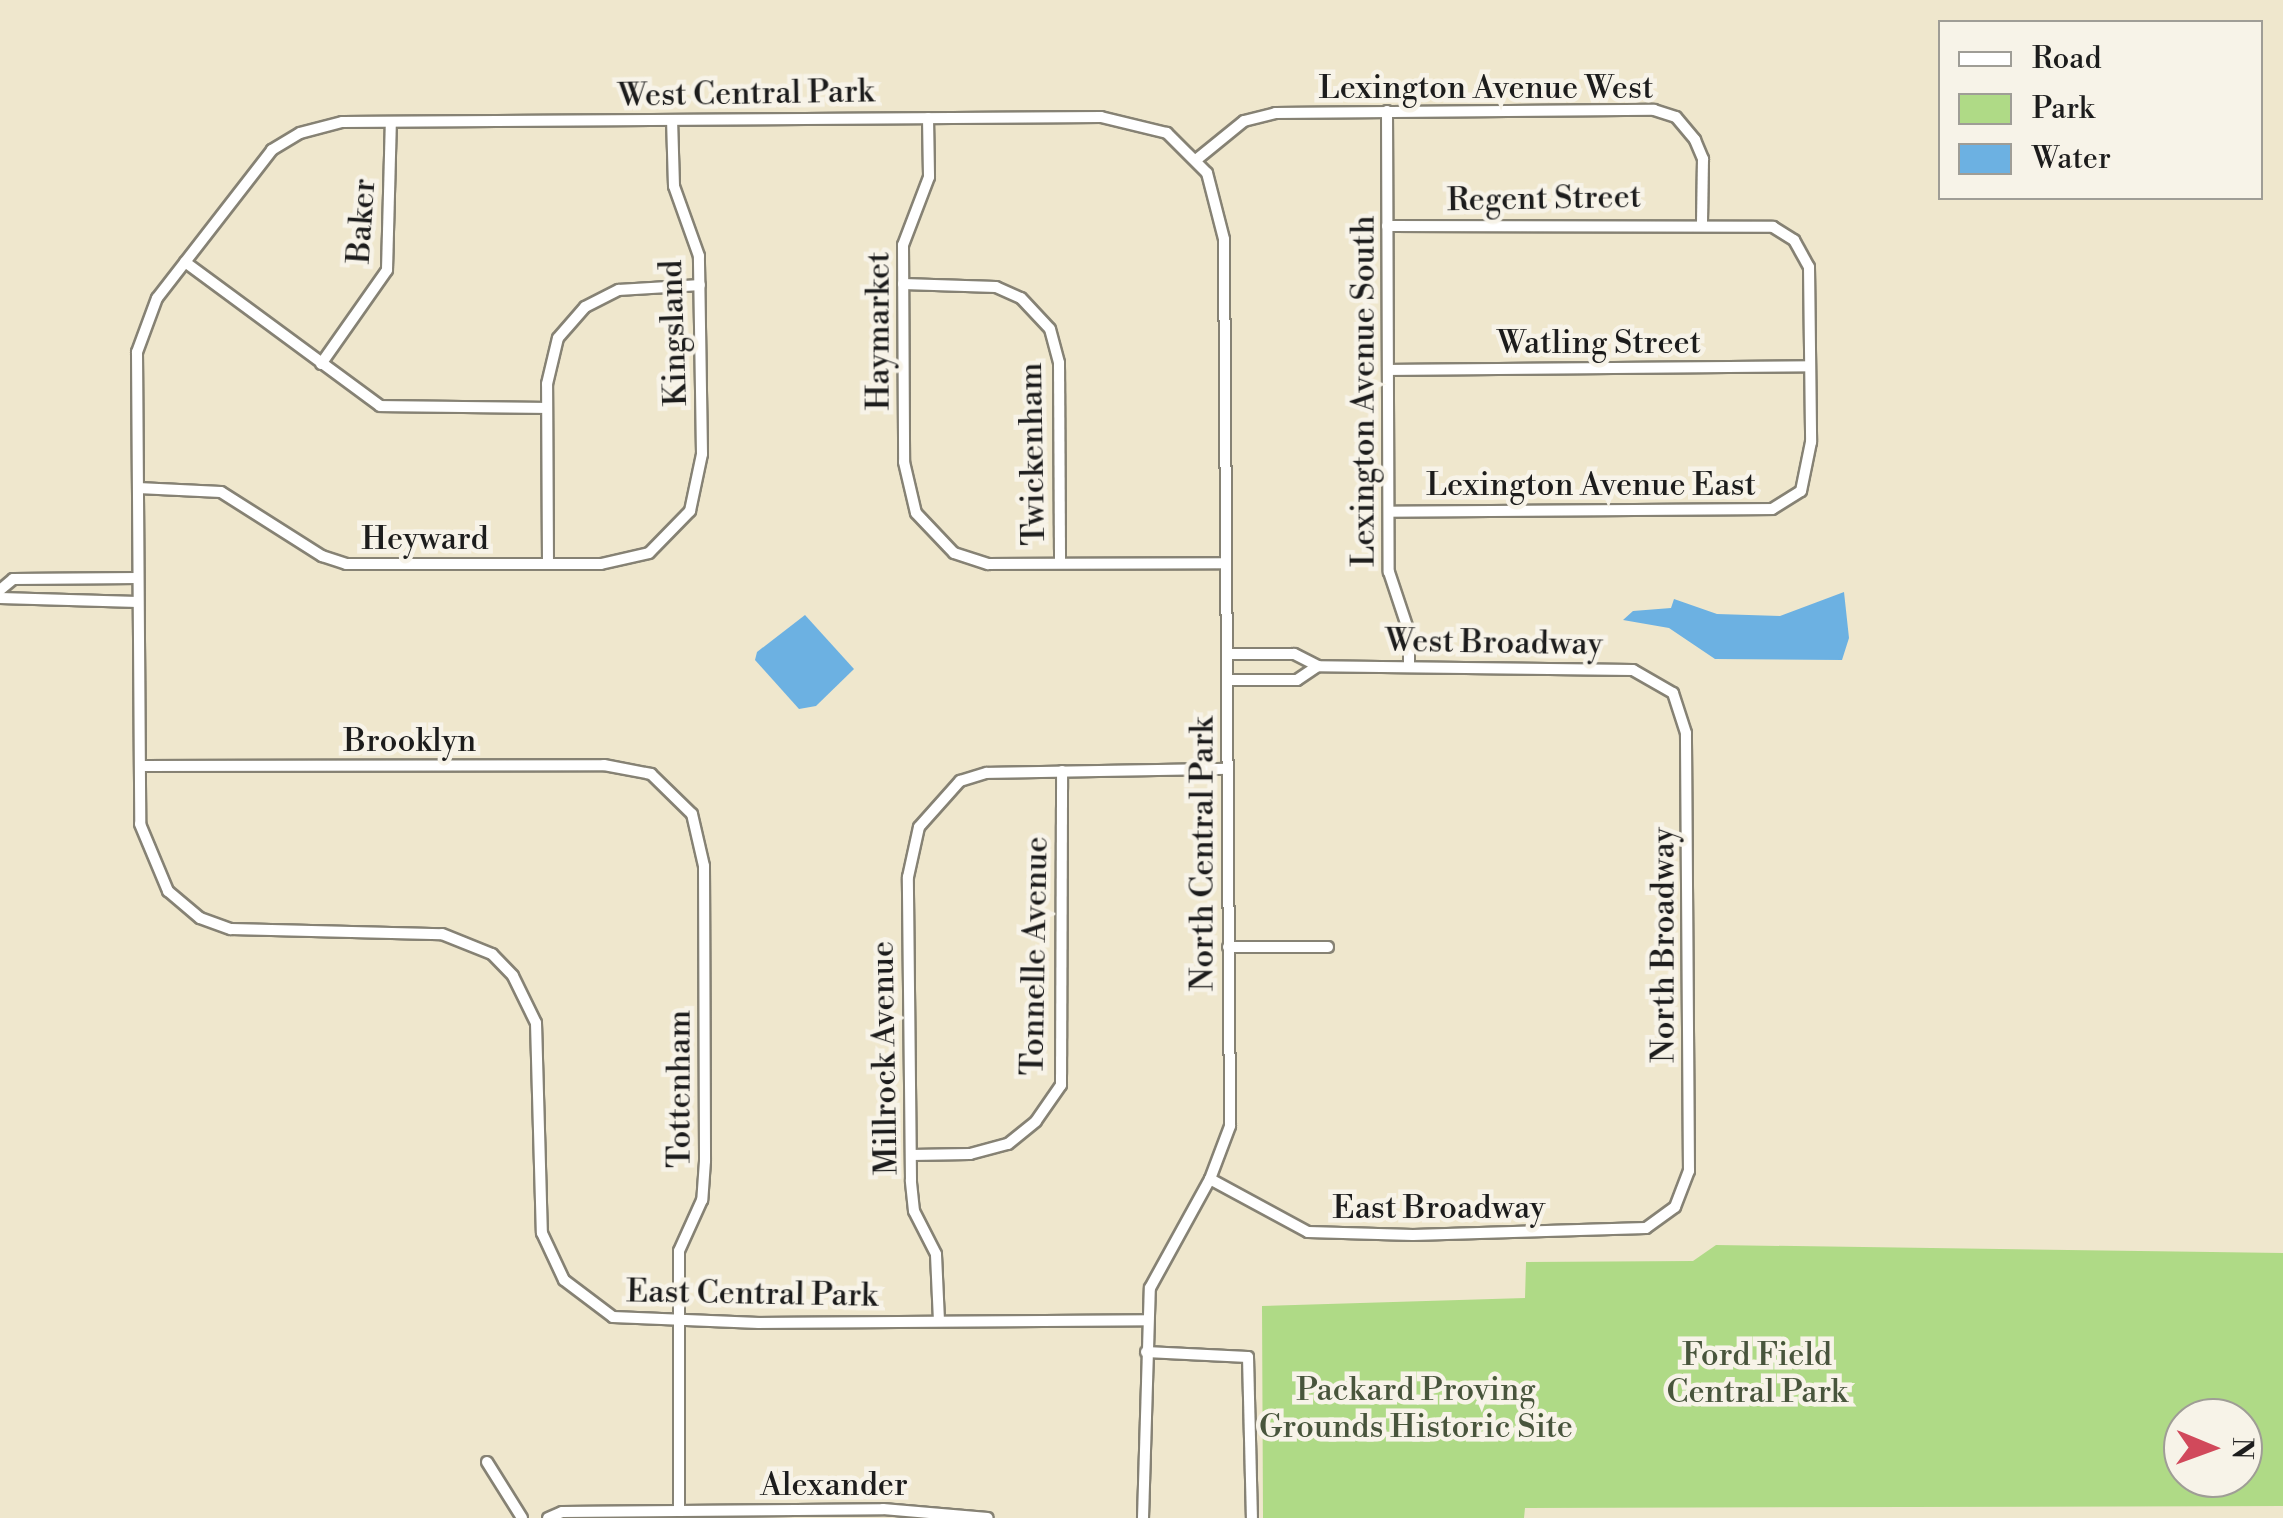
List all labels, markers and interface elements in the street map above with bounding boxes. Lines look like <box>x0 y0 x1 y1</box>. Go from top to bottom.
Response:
legend <box>1938 20 2263 200</box>
text: Road <box>2032 40 2102 78</box>
street label: Lexington Avenue West <box>1318 69 1654 107</box>
street label: West Central Park <box>617 73 875 115</box>
text: Park <box>2032 90 2094 128</box>
text: Water <box>2032 140 2111 178</box>
street label: Baker <box>340 177 384 265</box>
street label: Regent Street <box>1447 178 1641 220</box>
street label: Lexington Avenue South <box>1345 215 1383 567</box>
street label: Haymarket <box>860 252 898 410</box>
street label: Kingsland <box>652 259 696 407</box>
street label: Watling Street <box>1497 324 1701 362</box>
street label: Twickenham <box>1012 362 1054 546</box>
street label: Lexington Avenue East <box>1426 466 1756 504</box>
street label: Heyward <box>361 520 489 558</box>
street label: West Broadway <box>1385 622 1603 664</box>
street label: North Central Park <box>1184 717 1222 991</box>
street label: Brooklyn <box>344 722 476 760</box>
street label: North Broadway <box>1645 827 1683 1063</box>
street label: Tonnelle Avenue <box>1014 836 1056 1076</box>
street label: Millrock Avenue <box>864 941 906 1175</box>
street label: Tottenham <box>661 1010 699 1168</box>
street label: East Broadway <box>1333 1189 1545 1227</box>
street label: East Central Park <box>626 1273 878 1315</box>
park label: Ford Field Central Park <box>1666 1337 1848 1412</box>
park label: Packard Proving Grounds Historic Site <box>1259 1372 1573 1447</box>
north arrow <box>2163 1398 2263 1498</box>
text: N <box>2224 1437 2259 1460</box>
street label: Alexander <box>760 1466 908 1504</box>

